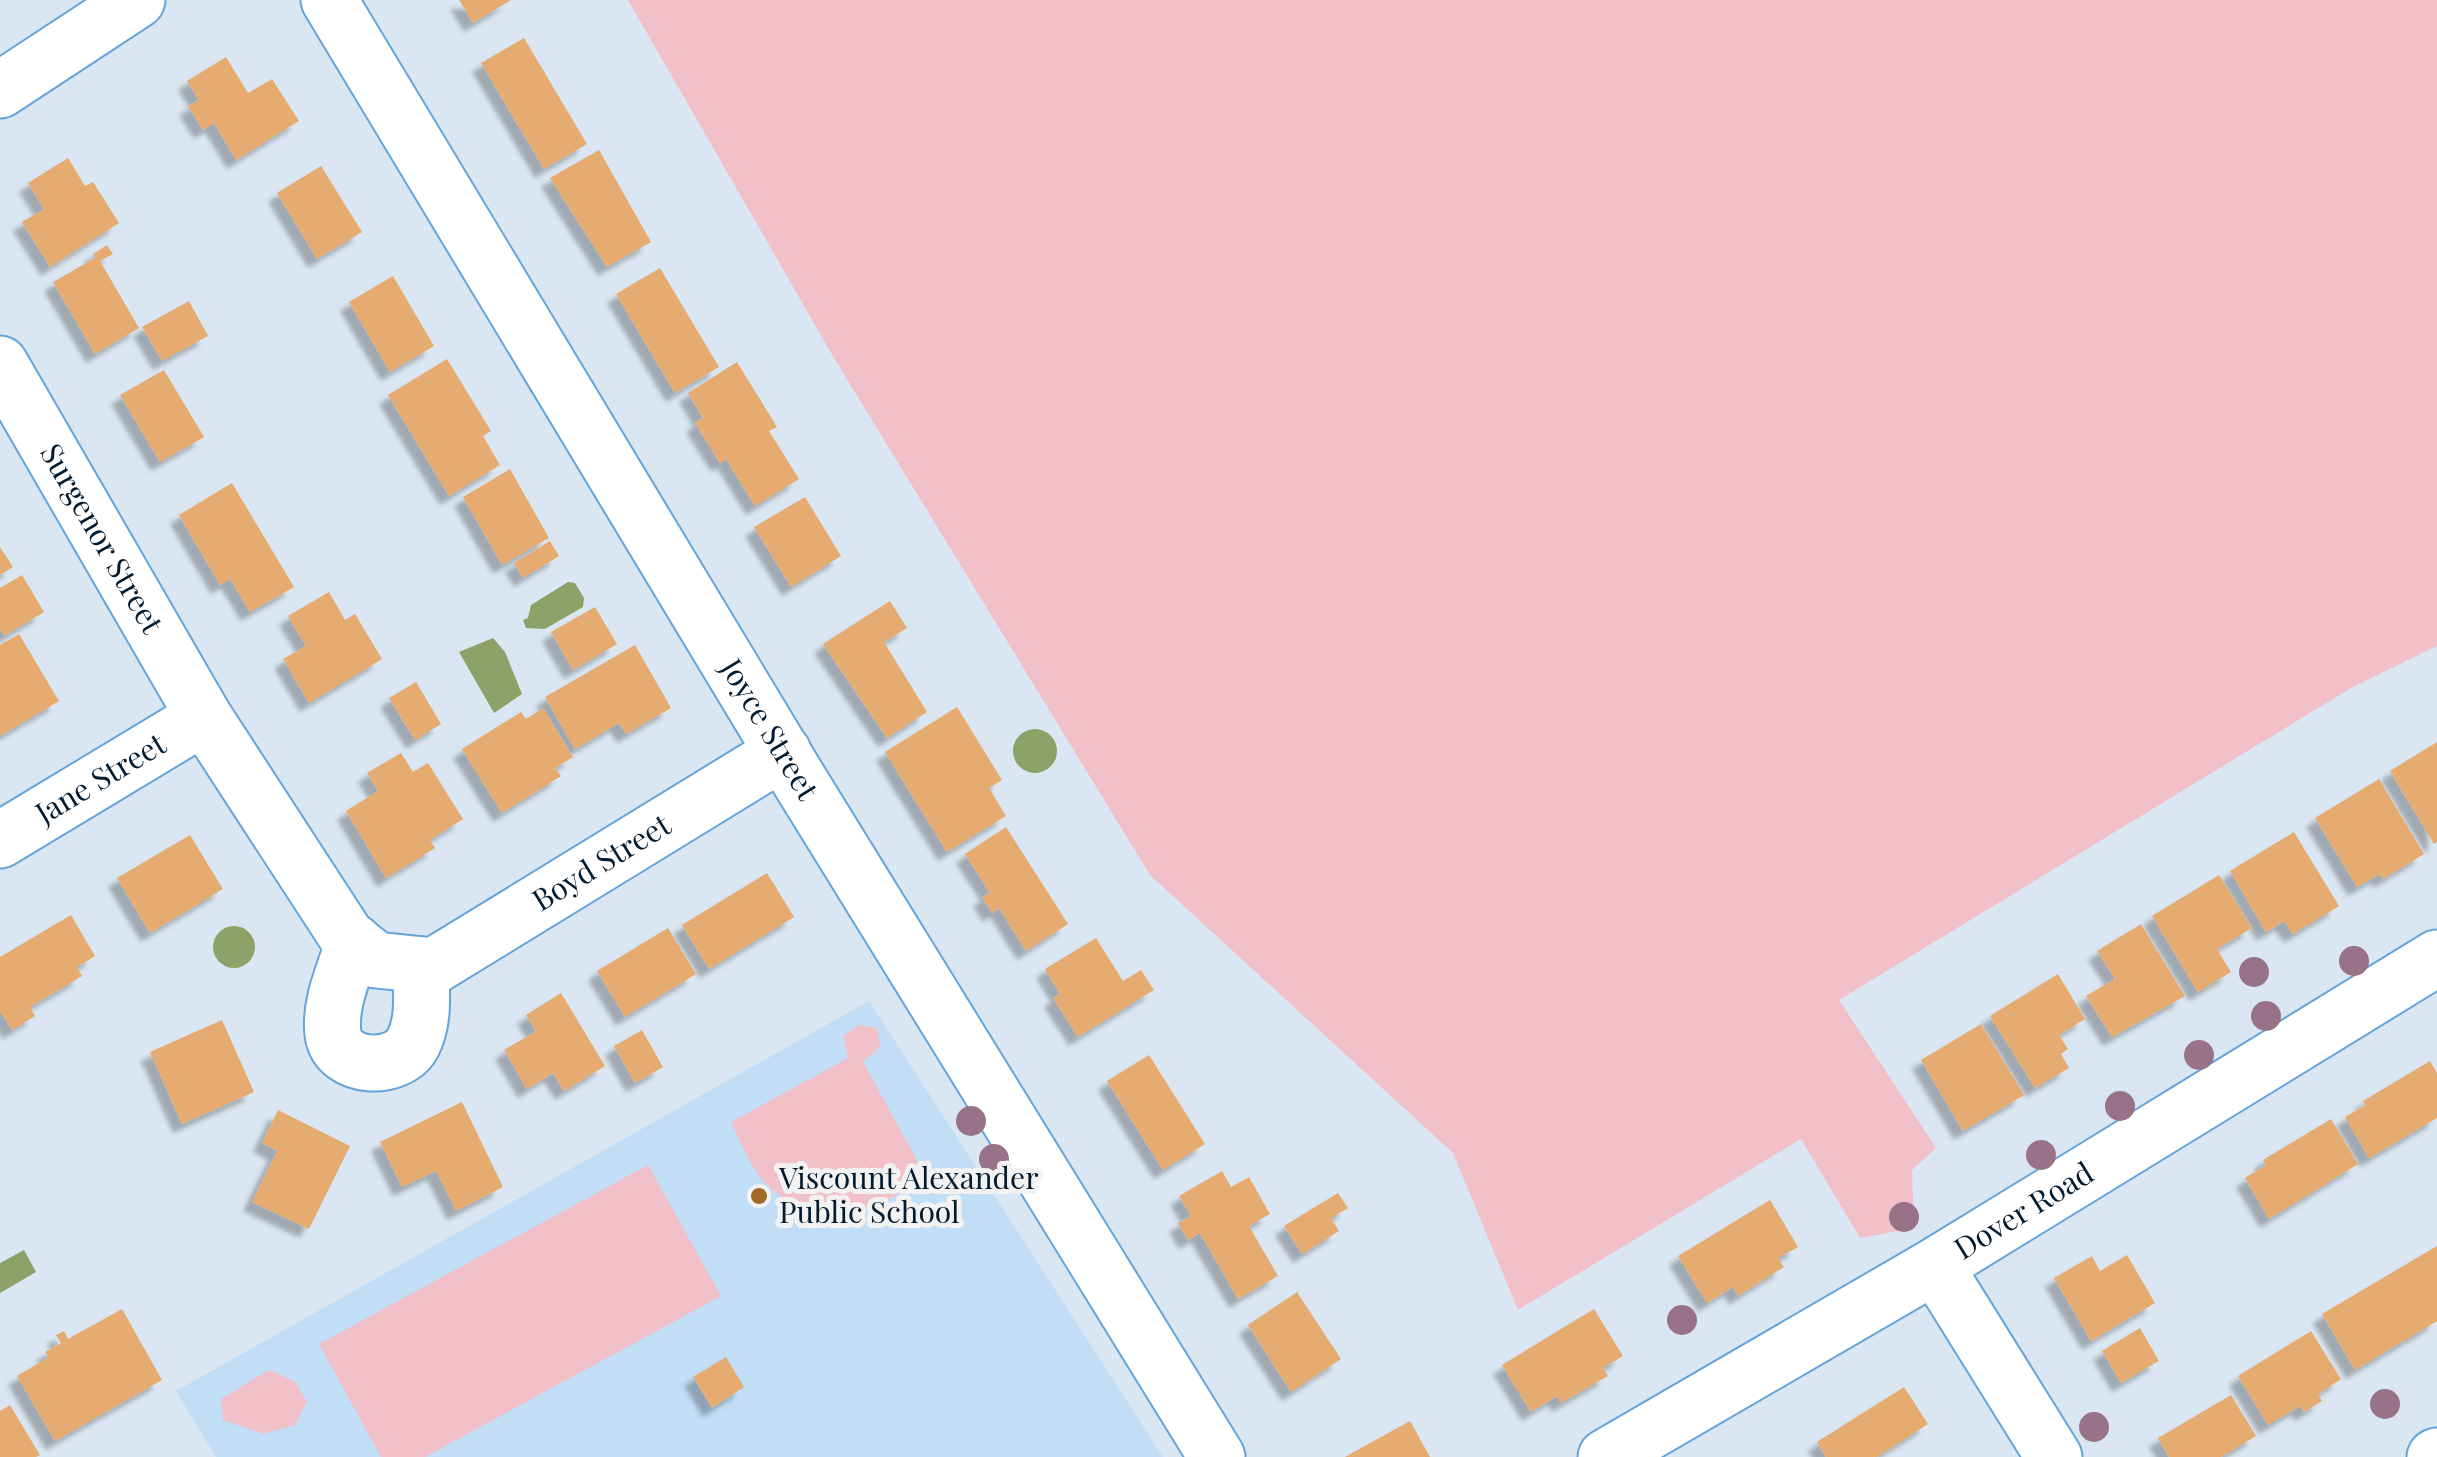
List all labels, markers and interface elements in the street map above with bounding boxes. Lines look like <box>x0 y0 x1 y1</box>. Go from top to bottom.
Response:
street label: Surgenor Street <box>32 436 174 640</box>
street label: Joyce Street <box>712 650 829 807</box>
street label: Jane Street <box>27 723 173 833</box>
street label: Boyd Street <box>524 804 677 919</box>
street label: Dover Road <box>1946 1152 2100 1267</box>
place label: Viscount Alexander Public School <box>778 1157 1039 1231</box>
marker: Viscount Alexander Public School <box>748 1185 770 1207</box>

